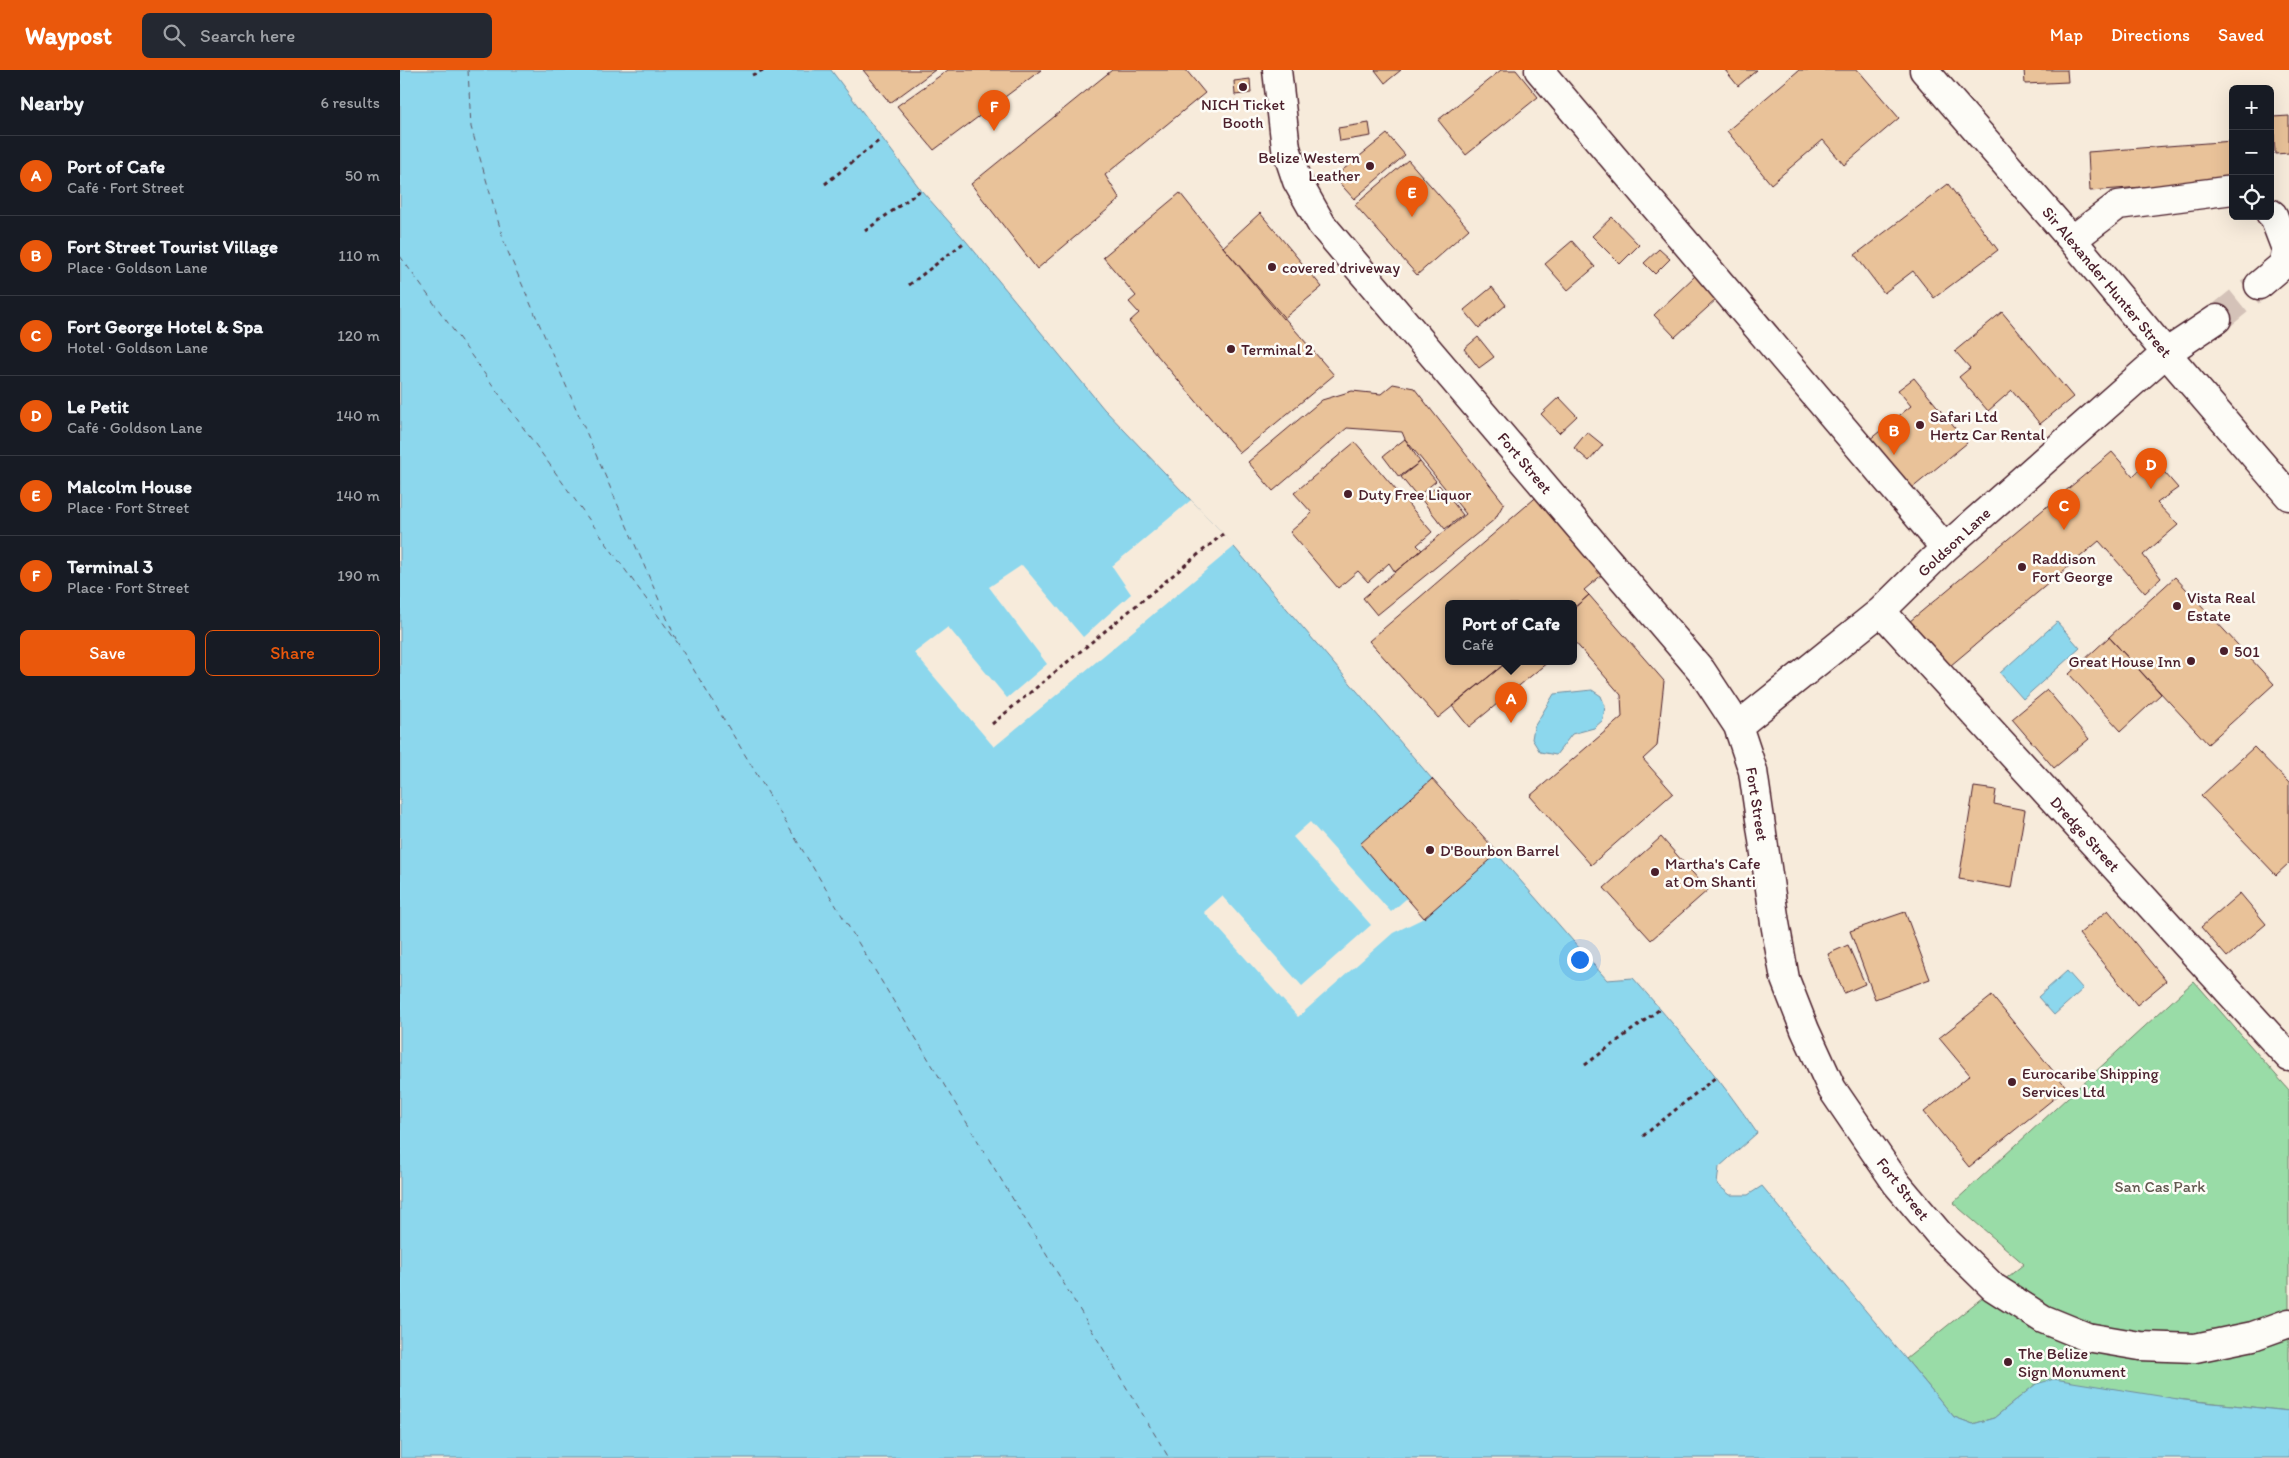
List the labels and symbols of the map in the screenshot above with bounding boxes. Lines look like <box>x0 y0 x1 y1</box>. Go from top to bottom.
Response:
marker: NICH Ticket Booth <box>1237 81 1249 93</box>
pin: F <box>978 90 1010 131</box>
place label: NICH Ticket Booth <box>1201 95 1285 132</box>
place label: Belize Western Leather <box>1258 148 1361 185</box>
marker: Belize Western Leather <box>1364 160 1376 172</box>
pin: E <box>1396 176 1428 217</box>
street label: Sir Alexander Hunter Street <box>2038 203 2176 361</box>
place label: covered driveway <box>1282 258 1400 277</box>
marker: covered driveway <box>1266 261 1278 273</box>
place label: Terminal 2 <box>1241 340 1314 359</box>
marker: Terminal 2 <box>1225 343 1237 355</box>
place label: Safari Ltd Hertz Car Rental <box>1930 407 2046 444</box>
pin: B <box>1878 414 1910 455</box>
marker: Safari Ltd Hertz Car Rental <box>1914 419 1926 431</box>
street label: Fort Street <box>1494 428 1556 498</box>
pin: D <box>2135 448 2167 489</box>
place label: Duty Free Liquor <box>1358 485 1471 504</box>
marker: Duty Free Liquor <box>1342 488 1354 500</box>
pin: C <box>2048 489 2080 530</box>
street label: Goldson Lane <box>1914 503 1994 581</box>
place label: Raddison Fort George <box>2032 549 2113 586</box>
marker: Raddison Fort George <box>2016 561 2028 573</box>
place label: Vista Real Estate <box>2187 588 2256 625</box>
marker: Vista Real Estate <box>2171 600 2183 612</box>
place label: 501 <box>2234 642 2260 661</box>
marker: 501 <box>2218 645 2230 657</box>
place label: Great House Inn <box>2069 652 2181 671</box>
marker: Great House Inn <box>2185 655 2197 667</box>
pin: A <box>1495 682 1527 723</box>
street label: Fort Street <box>1742 766 1772 842</box>
street label: Dredge Street <box>2046 792 2124 876</box>
place label: D'Bourbon Barrel <box>1440 841 1560 860</box>
marker: D'Bourbon Barrel <box>1424 844 1436 856</box>
place label: Martha's Cafe at Om Shanti <box>1665 854 1761 891</box>
marker: Martha's Cafe at Om Shanti <box>1649 866 1661 878</box>
your location <box>1567 947 1593 973</box>
place label: Eurocaribe Shipping Services Ltd <box>2022 1064 2159 1101</box>
marker: Eurocaribe Shipping Services Ltd <box>2006 1076 2018 1088</box>
street label: Fort Street <box>1873 1154 1933 1224</box>
park label: San Cas Park <box>2114 1177 2206 1196</box>
place label: The Belize Sign Monument <box>2018 1344 2126 1381</box>
marker: The Belize Sign Monument <box>2002 1356 2014 1368</box>

